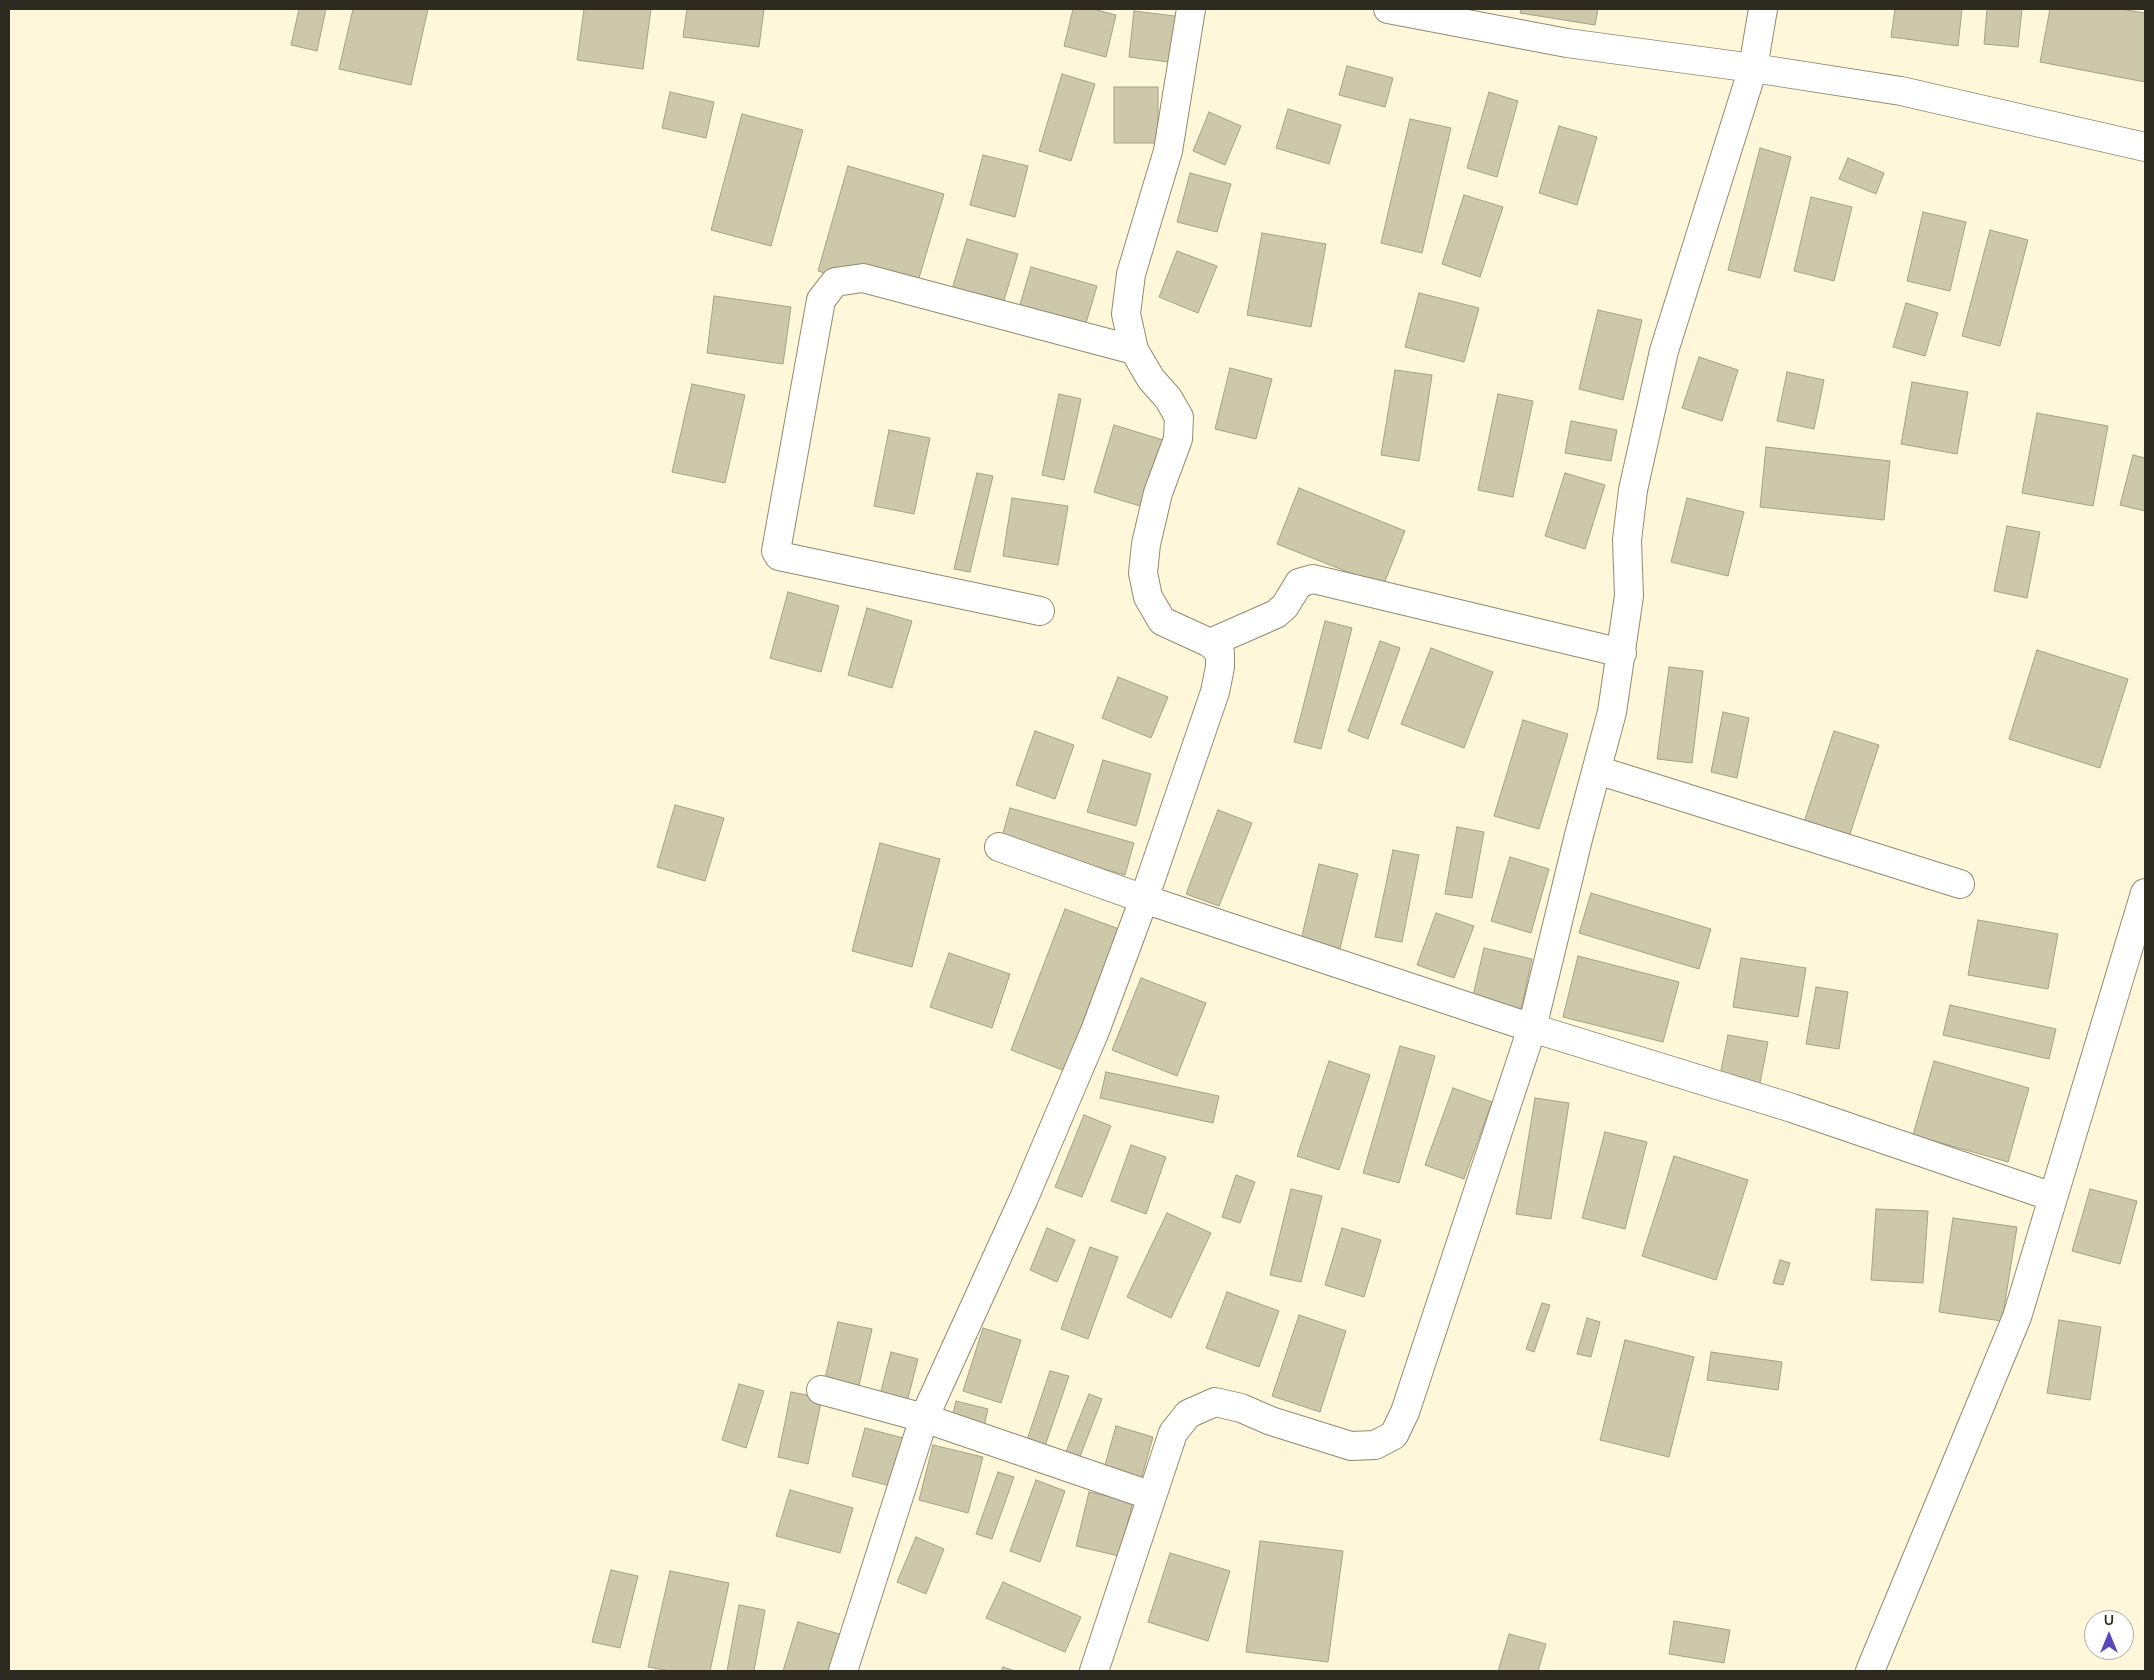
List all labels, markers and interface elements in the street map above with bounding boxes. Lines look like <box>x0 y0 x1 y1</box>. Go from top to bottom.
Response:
north arrow <box>2084 1610 2134 1660</box>
text: U <box>2104 1611 2114 1630</box>

